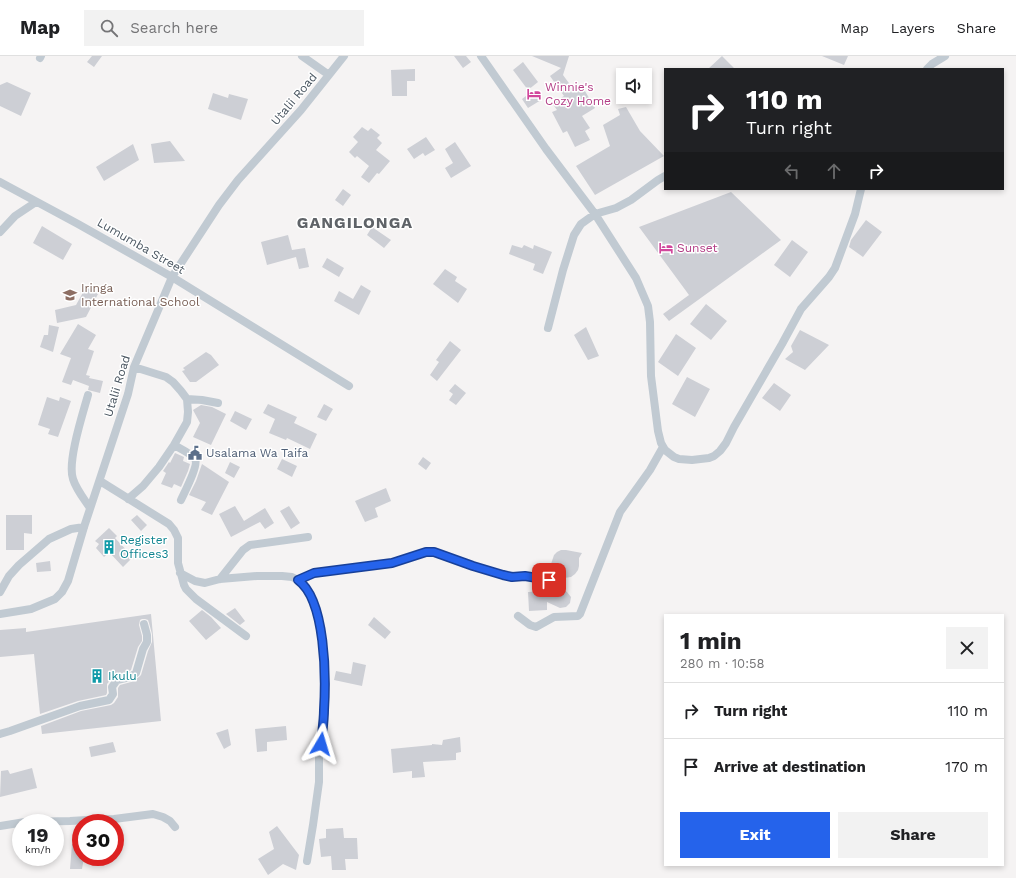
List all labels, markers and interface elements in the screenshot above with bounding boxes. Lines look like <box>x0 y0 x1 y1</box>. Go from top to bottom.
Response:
search box <box>84 10 364 46</box>
text: Map <box>20 16 60 39</box>
icon: search <box>98 17 120 39</box>
text: Search here <box>130 19 218 37</box>
text: Map <box>840 20 869 36</box>
text: Layers <box>891 20 935 36</box>
text: Share <box>957 20 996 36</box>
map controls <box>616 68 652 104</box>
button: sound <box>616 68 652 104</box>
street label: Utalii Road <box>268 70 320 128</box>
place label: Winnie's Cozy Home <box>545 80 611 108</box>
text: 110 m <box>746 83 823 116</box>
icon: right <box>680 84 732 136</box>
hotel icon: Winnie's Cozy Home <box>526 86 542 102</box>
text: Turn right <box>746 117 832 138</box>
icon: left <box>781 160 803 182</box>
icon: ahead <box>823 160 845 182</box>
icon: right <box>865 160 887 182</box>
district label: GANGILONGA <box>297 213 413 232</box>
street label: Lumumba Street <box>95 215 187 277</box>
hotel icon: Sunset <box>658 240 674 256</box>
place label: Sunset <box>677 241 718 255</box>
place label: Iringa International School <box>81 281 200 309</box>
school or university icon: Iringa International School <box>62 287 78 303</box>
street label: Utalii Road <box>101 353 133 419</box>
public building icon: Usalama Wa Taifa <box>187 445 203 461</box>
place label: Usalama Wa Taifa <box>206 446 308 460</box>
place label: Register Offices3 <box>120 533 169 561</box>
building icon: Register Offices3 <box>101 539 117 555</box>
pin <box>532 563 566 597</box>
icon: arrive <box>538 569 560 591</box>
text: 1 min <box>680 627 742 655</box>
button: close <box>946 627 988 669</box>
text: 280 m · 10:58 <box>680 656 765 671</box>
building icon: Ikulu <box>89 668 105 684</box>
place label: Ikulu <box>108 669 137 683</box>
icon: right <box>680 700 702 722</box>
text: Turn right <box>714 702 787 720</box>
text: 110 m <box>948 702 988 720</box>
position arrow <box>300 723 342 765</box>
icon: arrive <box>680 756 702 778</box>
text: Arrive at destination <box>714 758 866 776</box>
text: 170 m <box>945 758 988 776</box>
button: Exit <box>680 812 830 858</box>
button: Share <box>838 812 988 858</box>
speed limit sign: 30 <box>72 814 124 866</box>
text: 19 <box>28 823 48 847</box>
text: km/h <box>25 844 51 855</box>

